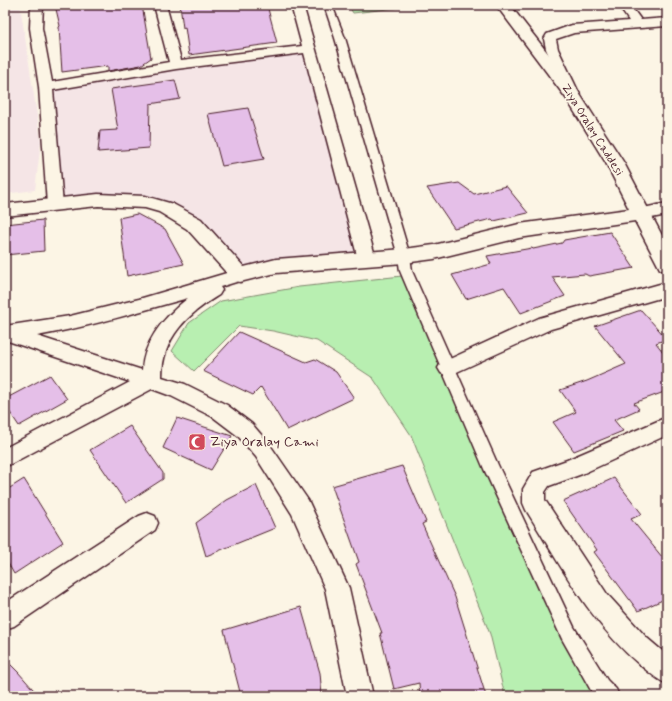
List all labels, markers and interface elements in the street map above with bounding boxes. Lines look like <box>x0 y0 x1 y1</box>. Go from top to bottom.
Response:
street label: Ziya Oralay Caddesi <box>557 81 627 179</box>
mosque icon: Ziya Oralay Cami <box>187 432 207 452</box>
place label: Ziya Oralay Cami <box>210 433 319 451</box>

